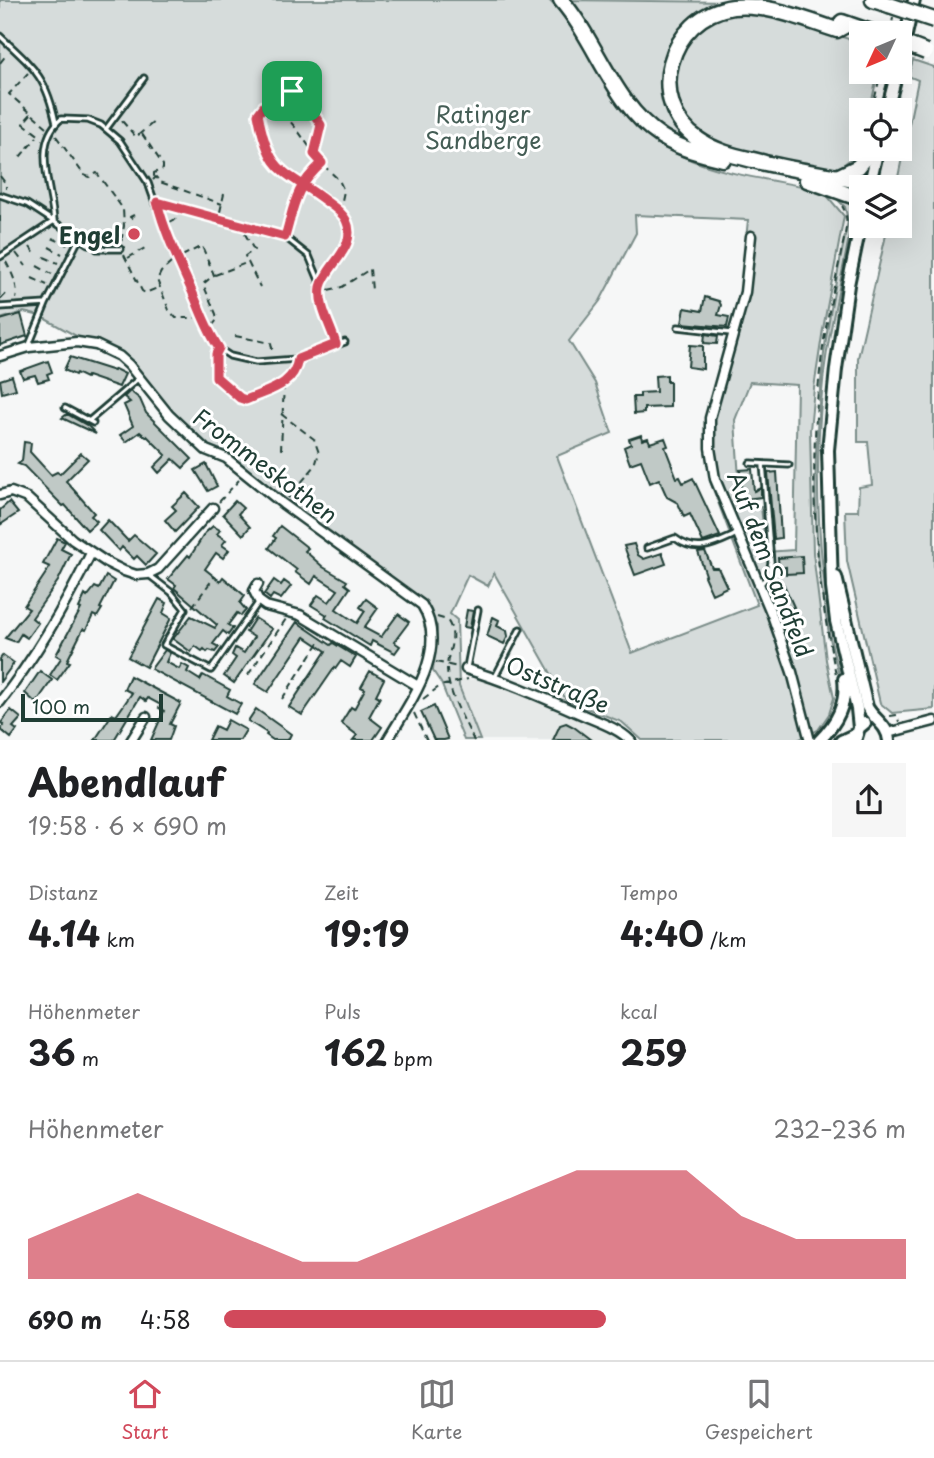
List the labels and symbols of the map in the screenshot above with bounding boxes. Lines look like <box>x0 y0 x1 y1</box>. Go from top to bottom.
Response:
north arrow <box>849 21 912 84</box>
pin <box>262 61 322 121</box>
park label: Ratinger Sandberge <box>425 96 541 157</box>
place label: Engel <box>59 217 120 252</box>
marker: Engel <box>126 226 142 242</box>
street label: Frommeskothen <box>186 399 346 531</box>
street label: Auf dem Sandfeld <box>719 466 823 662</box>
street label: Oststraße <box>501 646 615 722</box>
scale bar <box>21 692 163 723</box>

